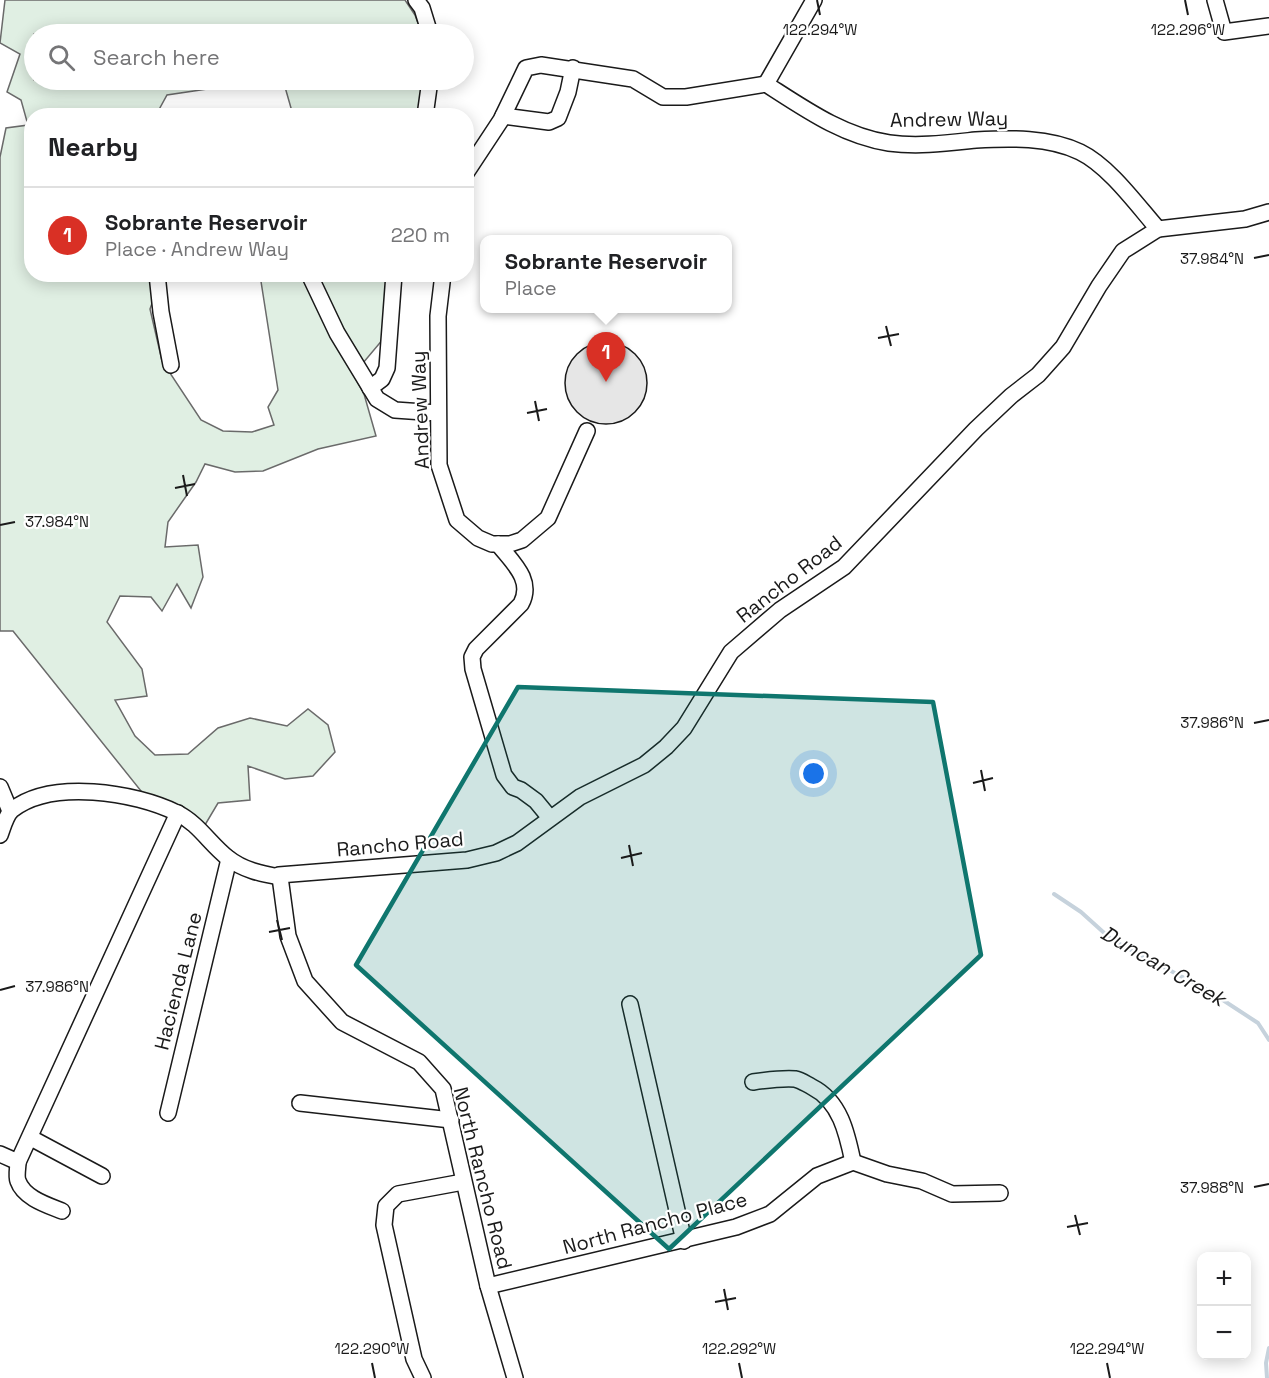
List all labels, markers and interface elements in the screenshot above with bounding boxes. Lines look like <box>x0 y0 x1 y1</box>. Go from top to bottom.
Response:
text: 122.294°W <box>783 20 857 39</box>
text: 122.296°W <box>1151 20 1225 39</box>
search box <box>24 24 474 90</box>
icon: search <box>45 41 78 74</box>
text: Search here <box>93 43 220 71</box>
street label: Andrew Way <box>890 105 1008 133</box>
text: Nearby <box>48 130 138 164</box>
text: Sobrante Reservoir <box>105 208 307 236</box>
text: 1 <box>63 222 72 248</box>
text: 220 m <box>391 222 450 248</box>
popup <box>480 235 732 313</box>
text: Place · Andrew Way <box>105 236 289 262</box>
text: Sobrante Reservoir <box>505 247 707 275</box>
text: 37.984°N <box>1180 249 1244 268</box>
text: Place <box>505 275 557 301</box>
pin: 1 <box>586 332 626 382</box>
street label: Andrew Way <box>405 350 435 470</box>
text: 37.984°N <box>25 512 89 531</box>
street label: Rancho Road <box>731 530 847 628</box>
text: 37.986°N <box>1180 713 1244 732</box>
your location <box>799 759 828 788</box>
street label: Rancho Road <box>336 826 464 862</box>
street label: Hacienda Lane <box>148 909 208 1053</box>
water label: Duncan Creek <box>1096 919 1233 1014</box>
text: 37.986°N <box>25 977 89 996</box>
street label: North Rancho Road <box>448 1084 518 1272</box>
text: 37.988°N <box>1180 1178 1244 1197</box>
street label: North Rancho Place <box>560 1186 750 1260</box>
map controls <box>1197 1252 1251 1360</box>
button: + <box>1197 1252 1251 1306</box>
button: − <box>1197 1306 1251 1360</box>
text: 122.290°W <box>335 1339 409 1358</box>
text: 122.292°W <box>702 1339 776 1358</box>
text: 122.294°W <box>1070 1339 1144 1358</box>

